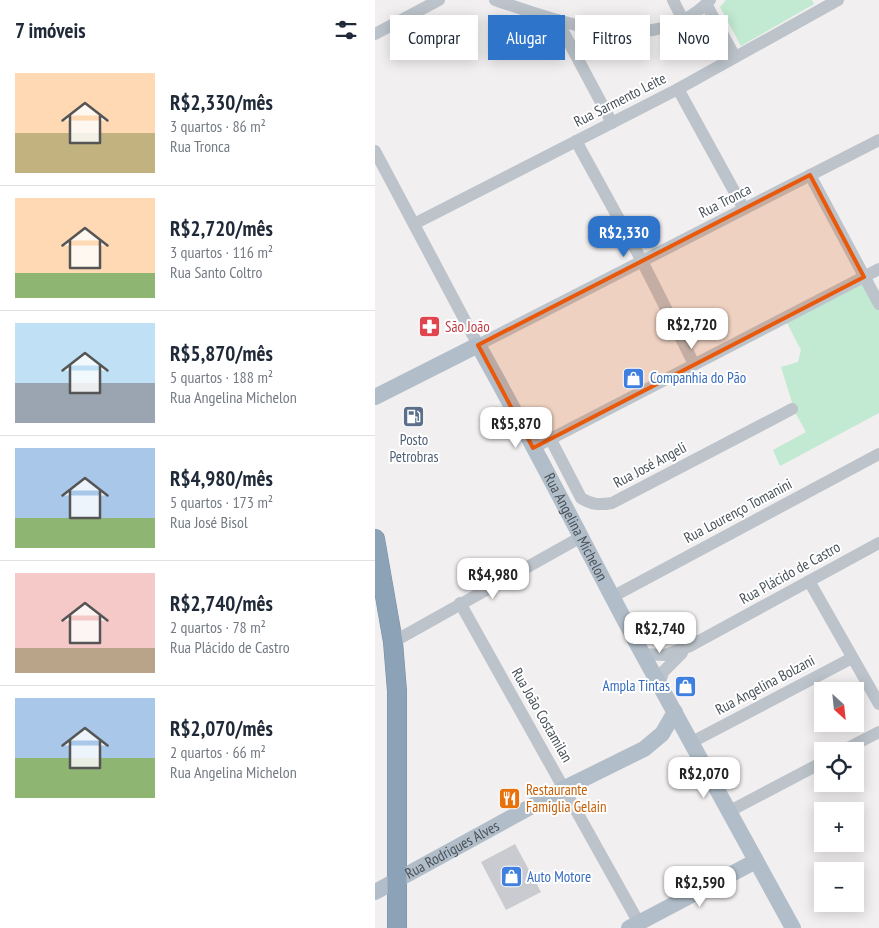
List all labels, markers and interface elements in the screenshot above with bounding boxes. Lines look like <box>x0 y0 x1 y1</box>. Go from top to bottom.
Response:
chip: Comprar <box>390 15 478 60</box>
chip: Alugar <box>488 15 565 60</box>
chip: Filtros <box>575 15 650 60</box>
chip: Novo <box>660 15 728 60</box>
icon: filters <box>332 16 360 44</box>
text: 7 imóveis <box>15 17 86 44</box>
street label: Rua Sarmento Leite <box>571 68 669 131</box>
text: R$2,330/mês <box>170 89 273 116</box>
icon: home <box>55 93 115 153</box>
text: 3 quartos · 86 m² <box>170 116 266 136</box>
text: Rua Tronca <box>170 136 230 156</box>
street label: Rua Tronca <box>695 179 754 222</box>
text: R$2,720/mês <box>170 215 273 242</box>
pin: R$2,330 <box>578 216 670 258</box>
icon: home <box>55 218 115 278</box>
text: R$2,330 <box>599 222 649 242</box>
text: 3 quartos · 116 m² <box>170 242 273 262</box>
text: Rua Santo Coltro <box>170 262 262 282</box>
pin: R$2,720 <box>646 308 738 350</box>
text: R$2,720 <box>667 314 717 334</box>
pharmacy icon: São João <box>417 315 441 339</box>
place label: São João <box>445 317 490 336</box>
text: R$5,870/mês <box>170 340 273 367</box>
icon: home <box>55 343 115 403</box>
shop icon: Companhia do Pão <box>622 366 646 390</box>
text: 5 quartos · 188 m² <box>170 367 273 387</box>
place label: Companhia do Pão <box>650 368 746 387</box>
text: Rua Angelina Michelon <box>170 387 297 407</box>
fuel station icon: Posto Petrobras <box>402 405 426 429</box>
pin: R$5,870 <box>470 406 562 449</box>
text: R$5,870 <box>491 413 541 433</box>
place label: Posto Petrobras <box>390 430 438 466</box>
street label: Rua José Angeli <box>610 437 690 492</box>
text: R$4,980/mês <box>170 465 273 492</box>
icon: home <box>55 468 115 528</box>
street label: Rua Angelina Michelon <box>540 470 612 584</box>
street label: Rua Lourenço Tomanini <box>680 474 795 547</box>
text: 5 quartos · 173 m² <box>170 492 273 512</box>
text: Rua José Bisol <box>170 512 248 532</box>
street label: Rua Plácido de Castro <box>736 537 843 608</box>
pin: R$4,980 <box>447 558 539 600</box>
text: R$4,980 <box>468 564 518 584</box>
text: R$2,740/mês <box>170 590 273 617</box>
icon: home <box>55 593 115 653</box>
pin: R$2,740 <box>614 612 706 654</box>
text: 2 quartos · 78 m² <box>170 617 266 637</box>
text: R$2,740 <box>635 618 685 638</box>
text: Rua Plácido de Castro <box>170 637 290 657</box>
street label: Rua Angelina Bolzani <box>712 650 818 719</box>
street label: Rua João Costamilan <box>508 664 577 765</box>
shop icon: Ampla Tintas <box>674 674 698 698</box>
place label: Ampla Tintas <box>603 676 670 695</box>
north arrow <box>814 682 864 732</box>
map controls <box>814 682 864 912</box>
text: R$2,070/mês <box>170 715 273 742</box>
icon: home <box>55 718 115 778</box>
text: 2 quartos · 66 m² <box>170 742 266 762</box>
button: locate <box>814 742 864 792</box>
pin: R$2,070 <box>658 756 750 799</box>
text: Rua Angelina Michelon <box>170 762 297 782</box>
text: R$2,070 <box>679 763 729 783</box>
place label: Restaurante Famiglia Gelain <box>526 780 607 816</box>
restaurant icon: Restaurante Famiglia Gelain <box>498 787 522 811</box>
button: + <box>814 802 864 852</box>
street label: Rua Rodrigues Alves <box>401 816 502 883</box>
button: − <box>814 862 864 912</box>
shop icon: Auto Motore <box>499 865 523 889</box>
pin: R$2,590 <box>654 866 746 908</box>
place label: Auto Motore <box>527 867 591 886</box>
text: R$2,590 <box>675 872 725 892</box>

